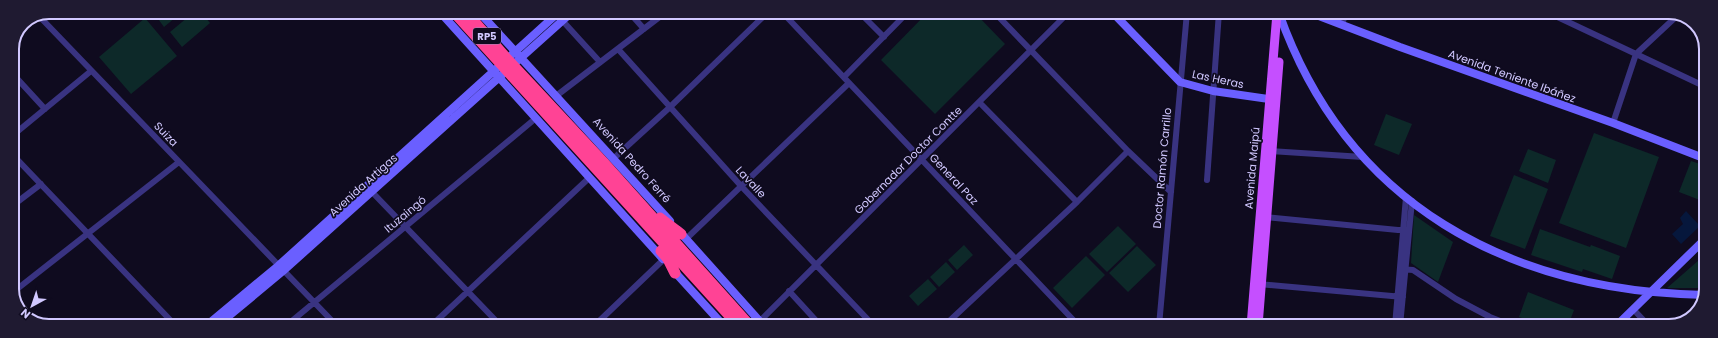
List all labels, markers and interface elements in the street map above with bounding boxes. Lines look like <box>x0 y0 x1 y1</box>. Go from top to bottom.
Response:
road number: RP5 <box>473 28 501 44</box>
street label: Avenida Teniente Ibáñez <box>1446 45 1578 107</box>
street label: Las Heras <box>1191 66 1246 92</box>
street label: Gobernador Doctor Contte <box>850 102 966 218</box>
street label: Doctor Ramón Carrillo <box>1149 107 1175 229</box>
street label: Avenida Pedro Ferré <box>589 114 675 206</box>
street label: Suiza <box>150 118 182 150</box>
street label: Avenida Maipú <box>1240 126 1264 210</box>
street label: Avenida Artigas <box>325 150 401 220</box>
street label: General Paz <box>926 150 982 208</box>
street label: Lavalle <box>732 163 770 201</box>
street label: Ituzaingó <box>381 192 429 236</box>
north arrow <box>12 286 52 326</box>
text: N <box>17 305 34 322</box>

